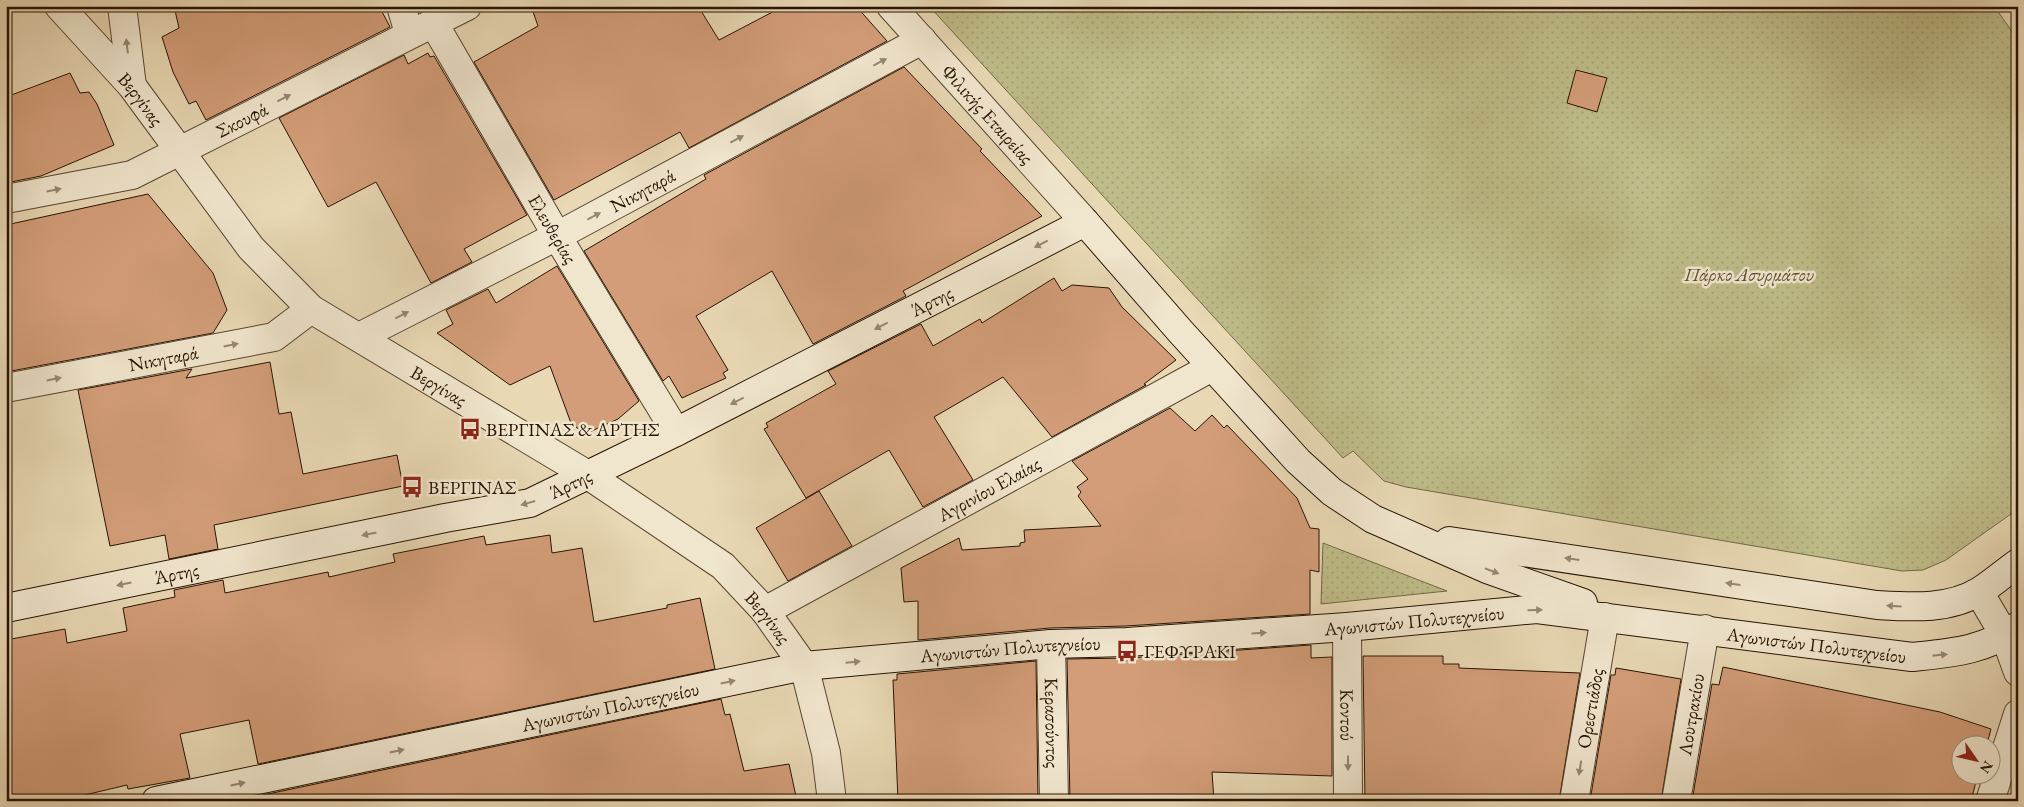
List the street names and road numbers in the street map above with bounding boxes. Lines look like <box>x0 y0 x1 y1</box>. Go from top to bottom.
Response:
street label: Φιλικής Εταιρείας <box>937 59 1039 169</box>
street label: Βεργίνας <box>113 67 169 131</box>
street label: Σκουφά <box>211 96 272 143</box>
street label: Νικηταρά <box>605 162 679 218</box>
street label: Ελευθερίας <box>523 189 583 268</box>
street label: Άρτης <box>905 280 957 323</box>
street label: Νικηταρά <box>126 339 200 377</box>
street label: Βεργίνας <box>406 359 472 412</box>
street label: Αγρινίου Ελαίας <box>932 451 1045 528</box>
street label: Άρτης <box>544 463 595 505</box>
street label: Άρτης <box>151 556 201 590</box>
street label: Βεργίνας <box>740 585 797 649</box>
street label: Αγωνιστών Πολυτεχνείου <box>1322 600 1505 641</box>
street label: Αγωνιστών Πολυτεχνείου <box>1724 621 1908 669</box>
street label: Αγωνιστών Πολυτεχνείου <box>918 630 1101 668</box>
street label: Ορεστιάδος <box>1571 666 1609 750</box>
street label: Λουτρακίου <box>1671 671 1710 758</box>
street label: Αγωνιστών Πολυτεχνείου <box>518 676 701 737</box>
street label: Κερασούντος <box>1039 677 1066 769</box>
street label: Κοντού <box>1335 689 1360 741</box>

